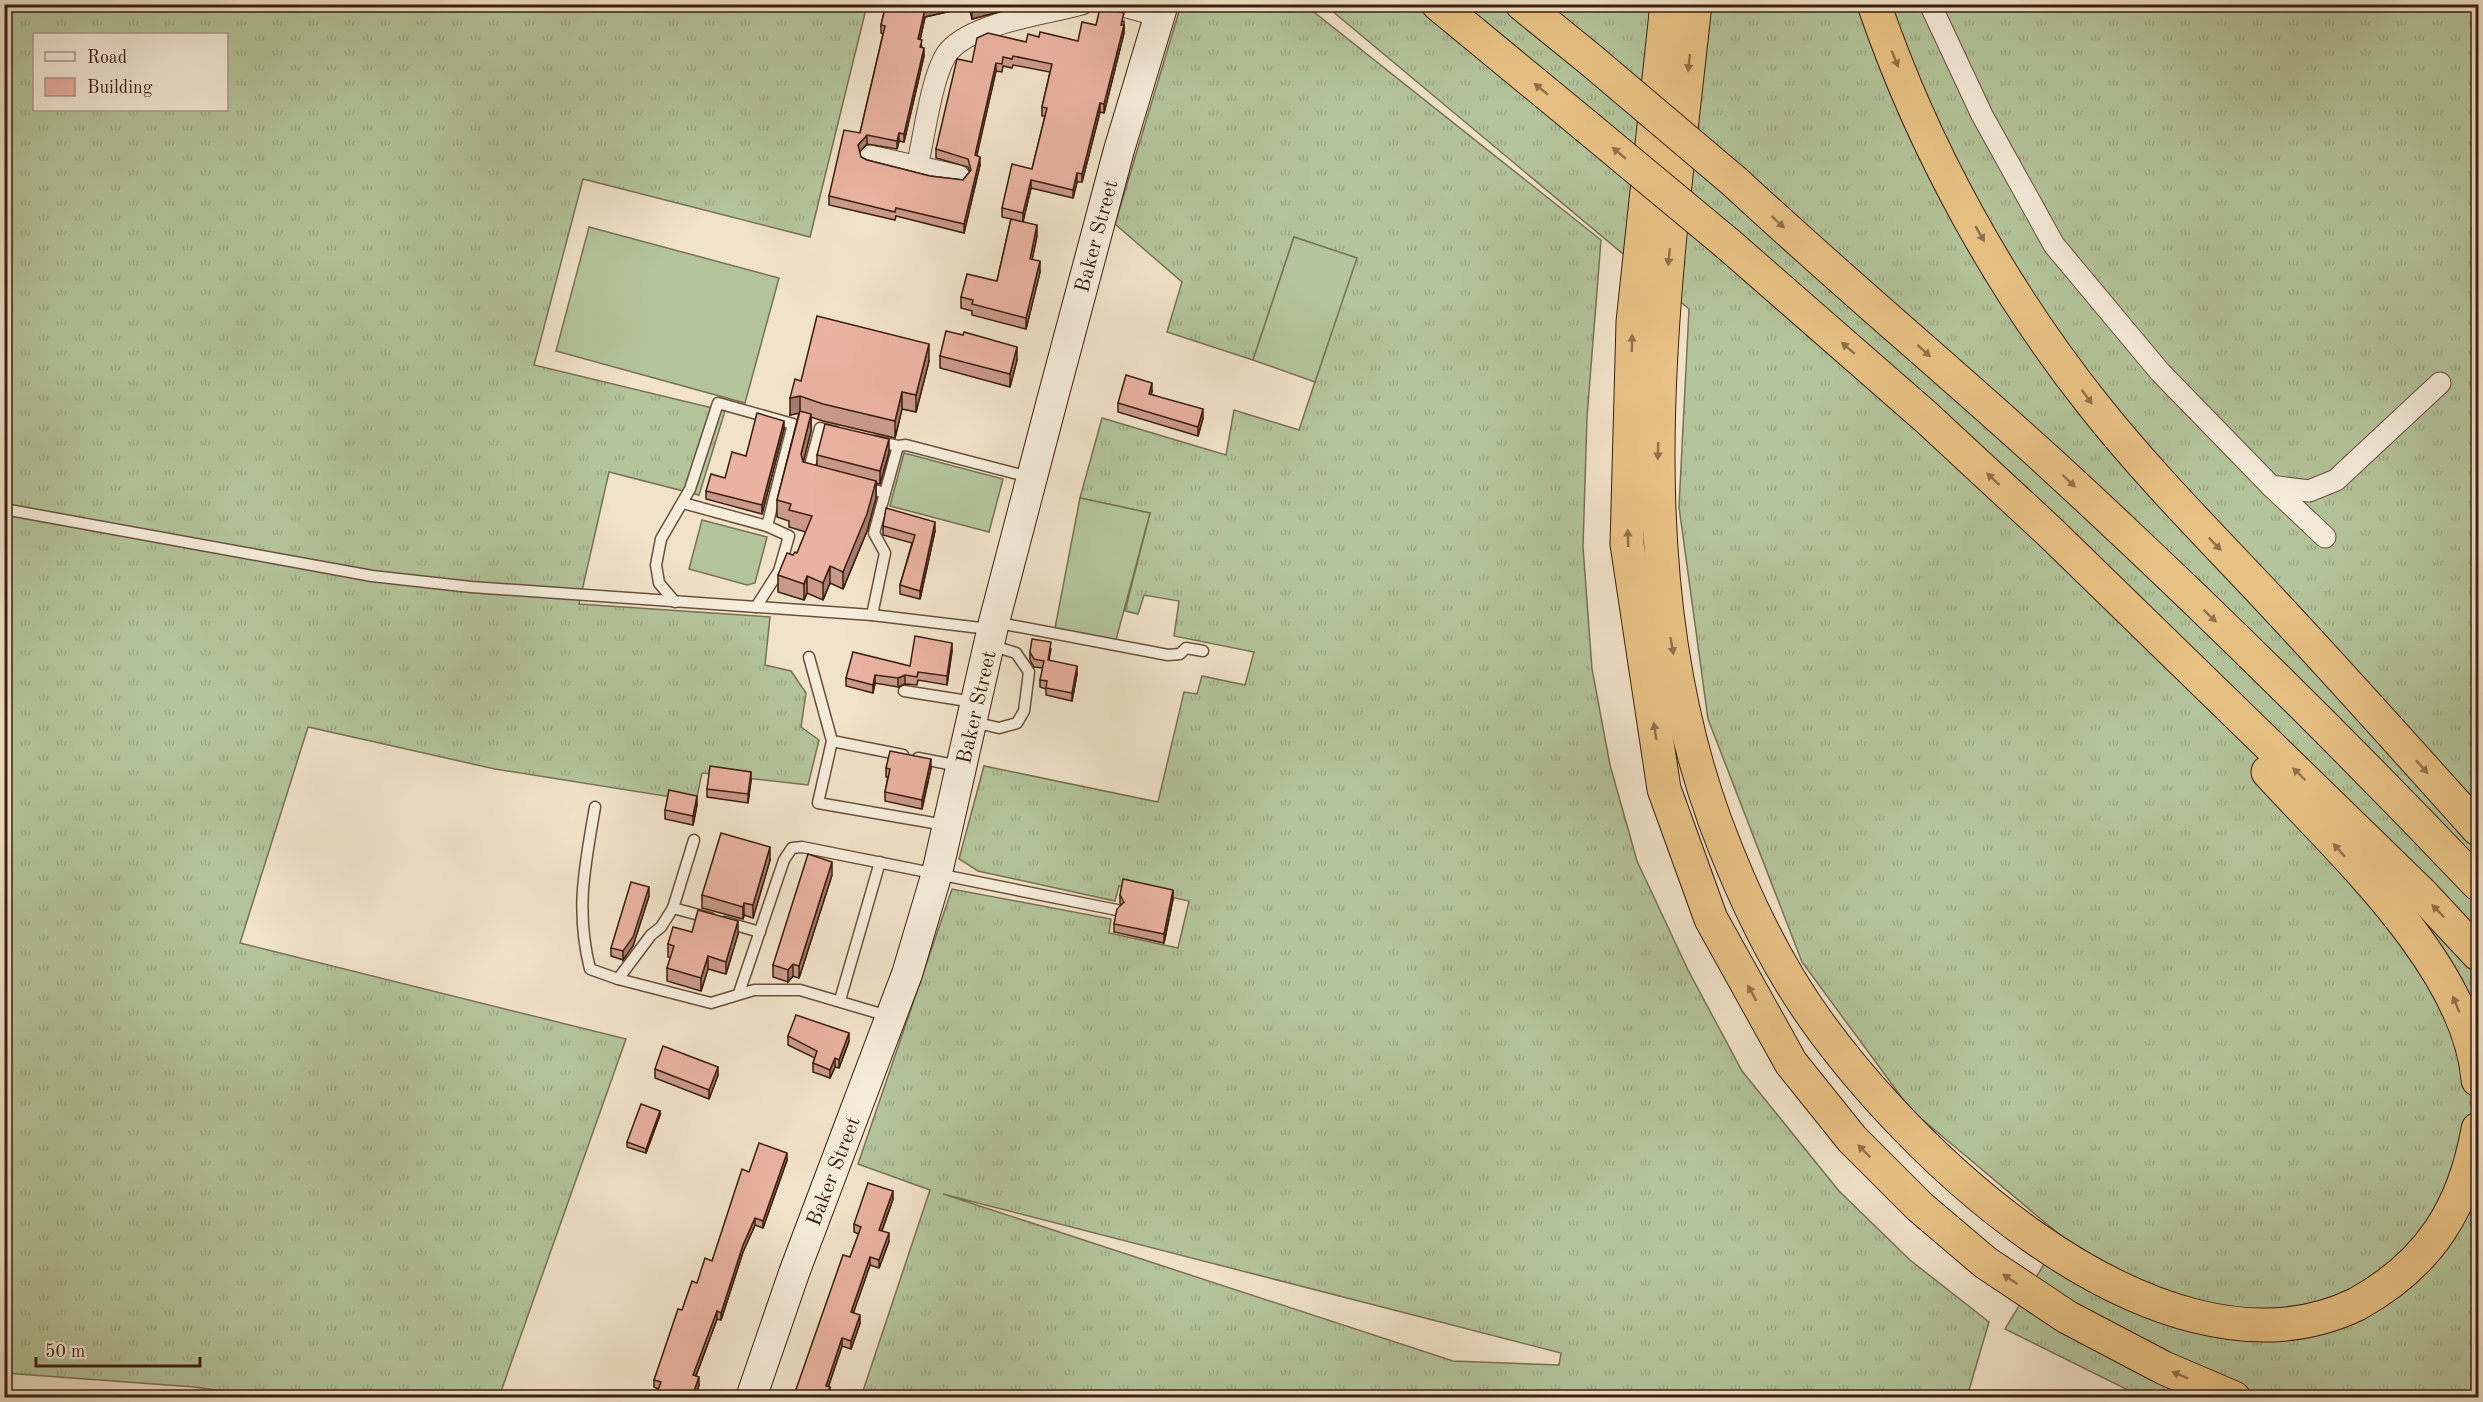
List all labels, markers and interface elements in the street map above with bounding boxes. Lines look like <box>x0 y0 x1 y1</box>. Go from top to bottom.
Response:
legend <box>33 33 228 111</box>
text: Road <box>87 49 127 67</box>
one-way arrow <box>1891 50 1900 68</box>
one-way arrow <box>1684 53 1694 72</box>
text: Building <box>87 79 153 97</box>
one-way arrow <box>1533 82 1549 95</box>
one-way arrow <box>1612 147 1627 160</box>
street label: Baker Street <box>1072 178 1123 295</box>
one-way arrow <box>1770 215 1785 228</box>
one-way arrow <box>1975 226 1985 243</box>
one-way arrow <box>1664 247 1674 266</box>
one-way arrow <box>1627 333 1637 352</box>
one-way arrow <box>1841 342 1856 355</box>
one-way arrow <box>1917 344 1932 358</box>
one-way arrow <box>2081 389 2093 405</box>
one-way arrow <box>1654 442 1663 461</box>
one-way arrow <box>1985 472 2000 486</box>
one-way arrow <box>2062 474 2077 488</box>
one-way arrow <box>1623 528 1633 547</box>
one-way arrow <box>2208 537 2222 551</box>
one-way arrow <box>2203 608 2217 622</box>
one-way arrow <box>1667 636 1676 655</box>
street label: Baker Street <box>954 649 1001 766</box>
one-way arrow <box>1650 721 1659 740</box>
one-way arrow <box>2415 760 2429 775</box>
one-way arrow <box>2293 768 2307 782</box>
one-way arrow <box>2332 842 2346 857</box>
one-way arrow <box>2431 904 2445 919</box>
one-way arrow <box>1747 984 1757 1001</box>
one-way arrow <box>2451 995 2460 1013</box>
street label: Baker Street <box>804 1114 865 1229</box>
one-way arrow <box>1857 1145 1871 1159</box>
one-way arrow <box>2003 1273 2019 1285</box>
scale bar <box>36 1330 200 1368</box>
text: 50 m <box>45 1343 85 1361</box>
one-way arrow <box>2171 1370 2189 1379</box>

